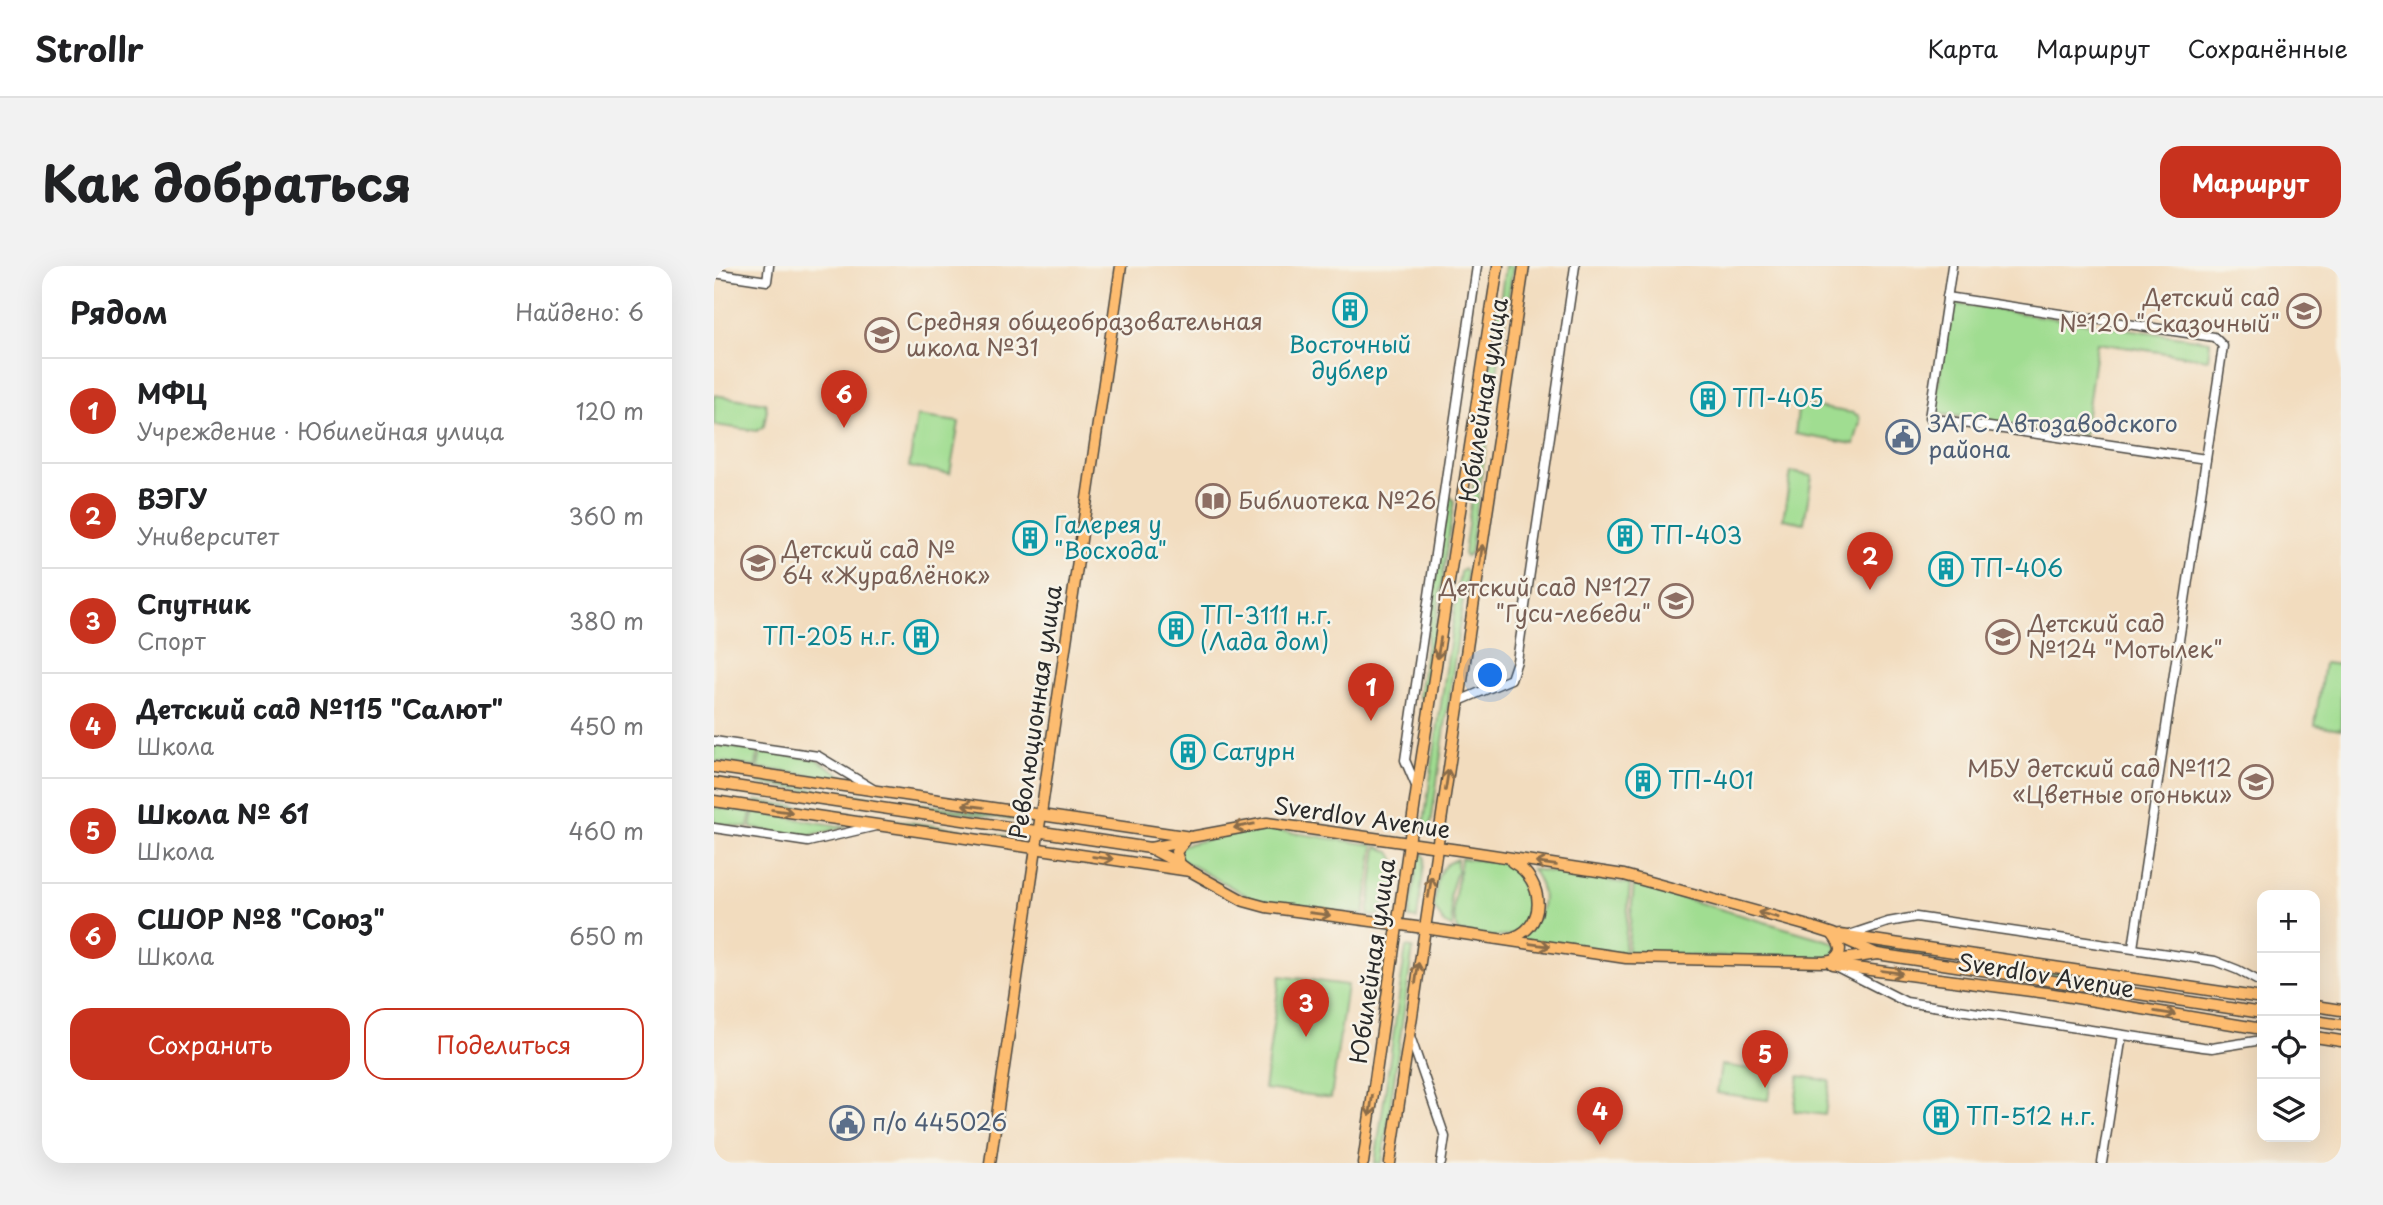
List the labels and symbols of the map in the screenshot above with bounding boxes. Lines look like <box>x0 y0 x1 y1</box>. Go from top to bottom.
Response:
place label: Детский сад №120 "Сказочный" <box>2059 279 2280 340</box>
building icon: Восточный дублер <box>1331 291 1369 329</box>
school or university icon: Детский сад №120 "Сказочный" <box>2285 292 2323 330</box>
street label: Юбилейная улица <box>1449 294 1516 505</box>
place label: Средняя общеобразовательная школа №31 <box>906 303 1263 364</box>
school or university icon: Средняя общеобразовательная школа №31 <box>863 316 901 354</box>
place label: Восточный дублер <box>1289 326 1411 387</box>
pin: 6 <box>821 370 867 428</box>
building icon: ТП-405 <box>1689 380 1727 418</box>
place label: ТП-405 <box>1732 380 1824 415</box>
place label: ЗАГС Автозаводского района <box>1927 405 2178 466</box>
public building icon: ЗАГС Автозаводского района <box>1884 418 1922 456</box>
library icon: Библиотека №26 <box>1194 482 1232 520</box>
place label: Библиотека №26 <box>1238 482 1436 517</box>
place label: Галерея у "Восхода" <box>1054 506 1167 567</box>
building icon: ТП-403 <box>1606 517 1644 555</box>
place label: ТП-403 <box>1650 517 1742 552</box>
building icon: Галерея у "Восхода" <box>1011 519 1049 557</box>
place label: Детский сад № 64 «Журавлёнок» <box>781 531 990 592</box>
pin: 2 <box>1847 532 1893 590</box>
school or university icon: Детский сад № 64 «Журавлёнок» <box>739 544 777 582</box>
one-way arrow <box>1474 544 1487 567</box>
building icon: ТП-406 <box>1927 550 1965 588</box>
place label: ТП-406 <box>1970 550 2063 585</box>
place label: Детский сад №127 "Гуси-лебеди" <box>1438 569 1651 630</box>
street label: Революционная улица <box>999 582 1070 841</box>
school or university icon: Детский сад №127 "Гуси-лебеди" <box>1657 582 1695 620</box>
place label: ТП-3111 н.г. (Лада дом) <box>1200 597 1332 658</box>
place label: Детский сад №124 "Мотылек" <box>2027 605 2223 666</box>
building icon: ТП-3111 н.г. (Лада дом) <box>1157 610 1195 648</box>
place label: ТП-205 н.г. <box>762 618 896 653</box>
building icon: ТП-205 н.г. <box>902 618 940 656</box>
school or university icon: Детский сад №124 "Мотылек" <box>1984 618 2022 656</box>
one-way arrow <box>1432 636 1445 659</box>
your location <box>1473 658 1507 692</box>
pin: 1 <box>1348 663 1394 721</box>
building icon: Сатурн <box>1169 733 1207 771</box>
place label: Сатурн <box>1212 733 1295 768</box>
place label: МБУ детский сад №112 «Цветные огоньки» <box>1967 750 2232 811</box>
building icon: ТП-401 <box>1624 762 1662 800</box>
place label: ТП-401 <box>1668 762 1754 797</box>
school or university icon: МБУ детский сад №112 «Цветные огоньки» <box>2237 763 2275 801</box>
one-way arrow <box>1441 769 1454 792</box>
street label: Sverdlov Avenue <box>1272 787 1453 846</box>
one-way arrow <box>962 799 984 812</box>
one-way arrow <box>770 805 792 818</box>
one-way arrow <box>1233 820 1256 834</box>
one-way arrow <box>1091 852 1114 865</box>
street label: Юбилейная улица <box>1340 856 1403 1066</box>
one-way arrow <box>1535 857 1558 870</box>
one-way arrow <box>1424 877 1437 899</box>
one-way arrow <box>1309 908 1331 921</box>
one-way arrow <box>1757 908 1779 921</box>
one-way arrow <box>1528 939 1551 952</box>
street label: Sverdlov Avenue <box>1956 943 2137 1006</box>
one-way arrow <box>1411 962 1424 985</box>
one-way arrow <box>1880 966 1903 979</box>
pin: 3 <box>1283 979 1329 1037</box>
one-way arrow <box>2153 1007 2176 1020</box>
pin: 5 <box>1742 1030 1788 1088</box>
pin: 4 <box>1577 1087 1623 1145</box>
one-way arrow <box>1365 1094 1378 1117</box>
building icon: ТП-512 н.г. <box>1922 1098 1960 1136</box>
place label: ТП-512 н.г. <box>1966 1098 2096 1133</box>
public building icon: п/о 445026 <box>828 1104 866 1142</box>
place label: п/о 445026 <box>872 1104 1007 1139</box>

